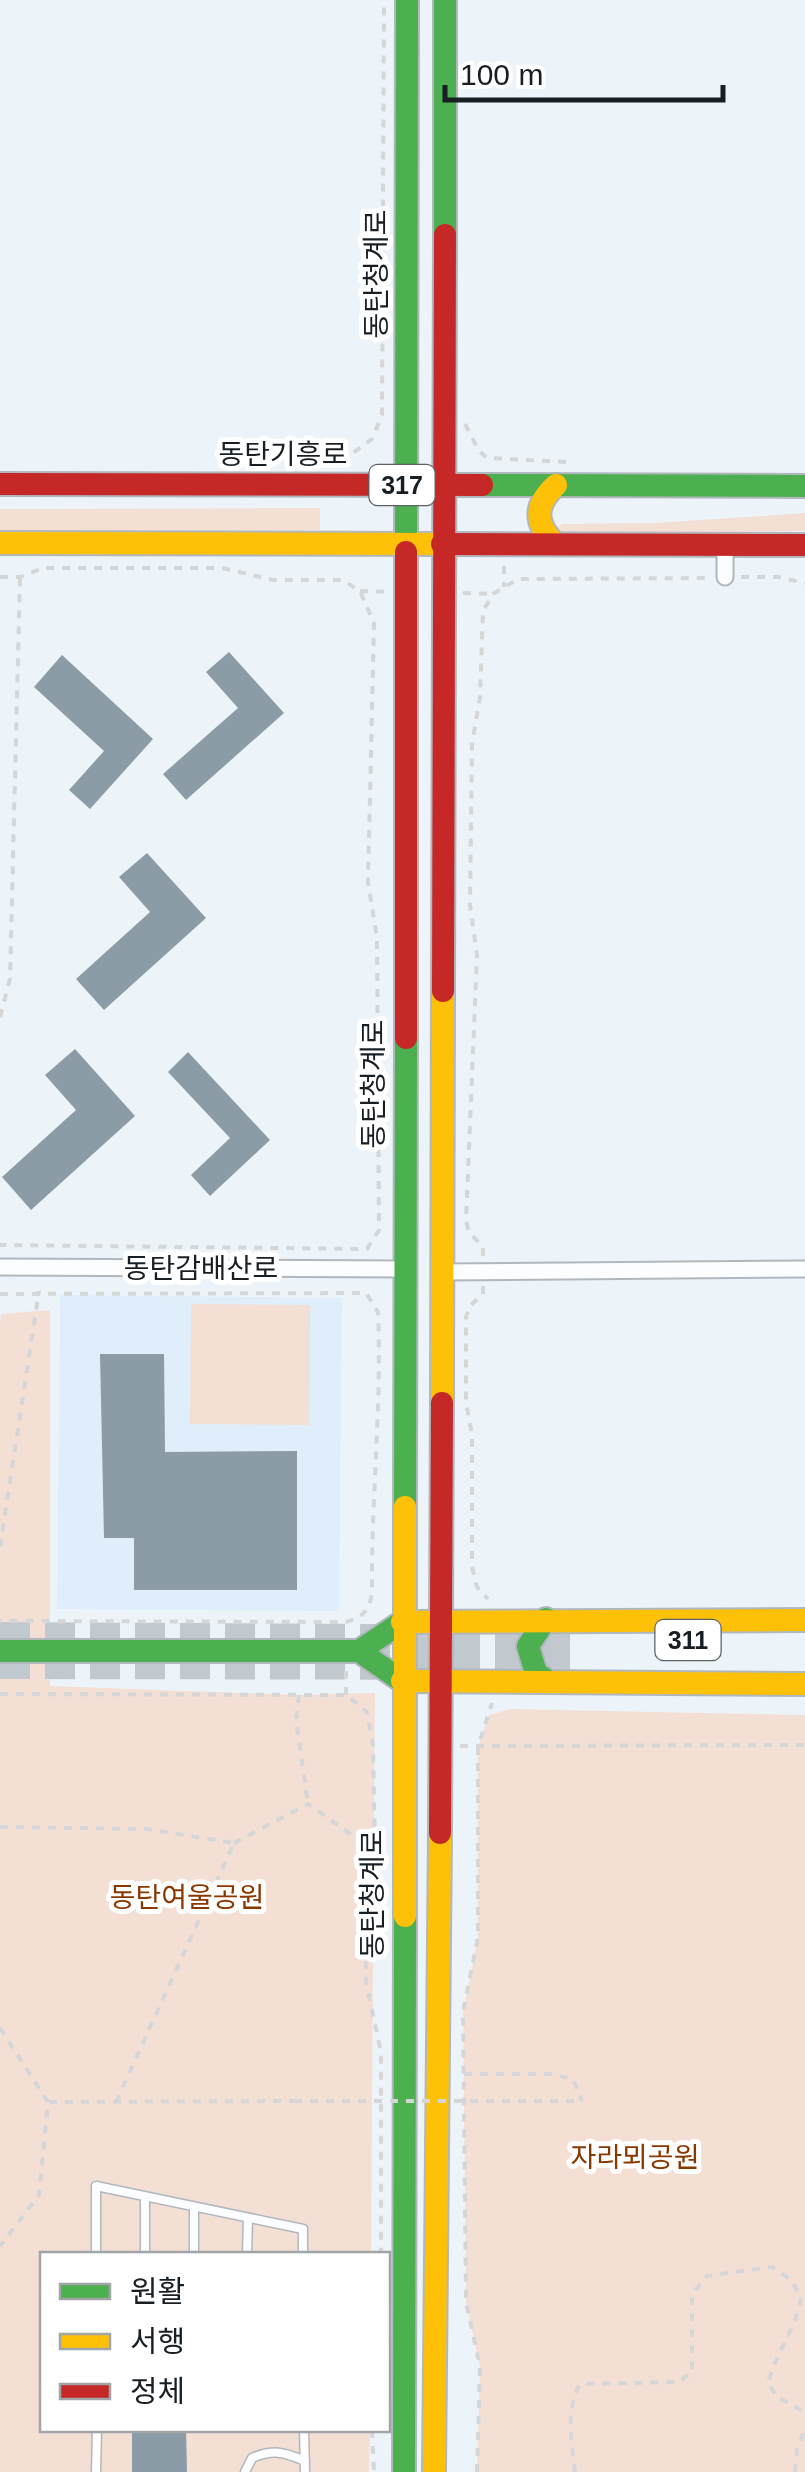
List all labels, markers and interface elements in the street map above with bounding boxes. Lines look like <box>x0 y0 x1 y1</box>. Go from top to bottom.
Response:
scale bar <box>445 40 722 102</box>
text: 100 m <box>460 58 543 91</box>
street label: 동탄청계로 <box>361 210 392 338</box>
street label: 동탄기흥로 <box>219 439 347 470</box>
road number: 317 <box>370 465 434 505</box>
street label: 동탄청계로 <box>358 1020 389 1148</box>
street label: 동탄감배산로 <box>124 1253 278 1284</box>
road number: 311 <box>656 1620 720 1660</box>
street label: 동탄청계로 <box>357 1830 388 1958</box>
park label: 동탄여울공원 <box>110 1882 264 1913</box>
park label: 자라뫼공원 <box>571 2142 699 2173</box>
legend <box>40 2252 390 2432</box>
text: 원활 <box>130 2275 185 2308</box>
text: 서행 <box>130 2325 185 2358</box>
text: 정체 <box>130 2375 185 2408</box>

